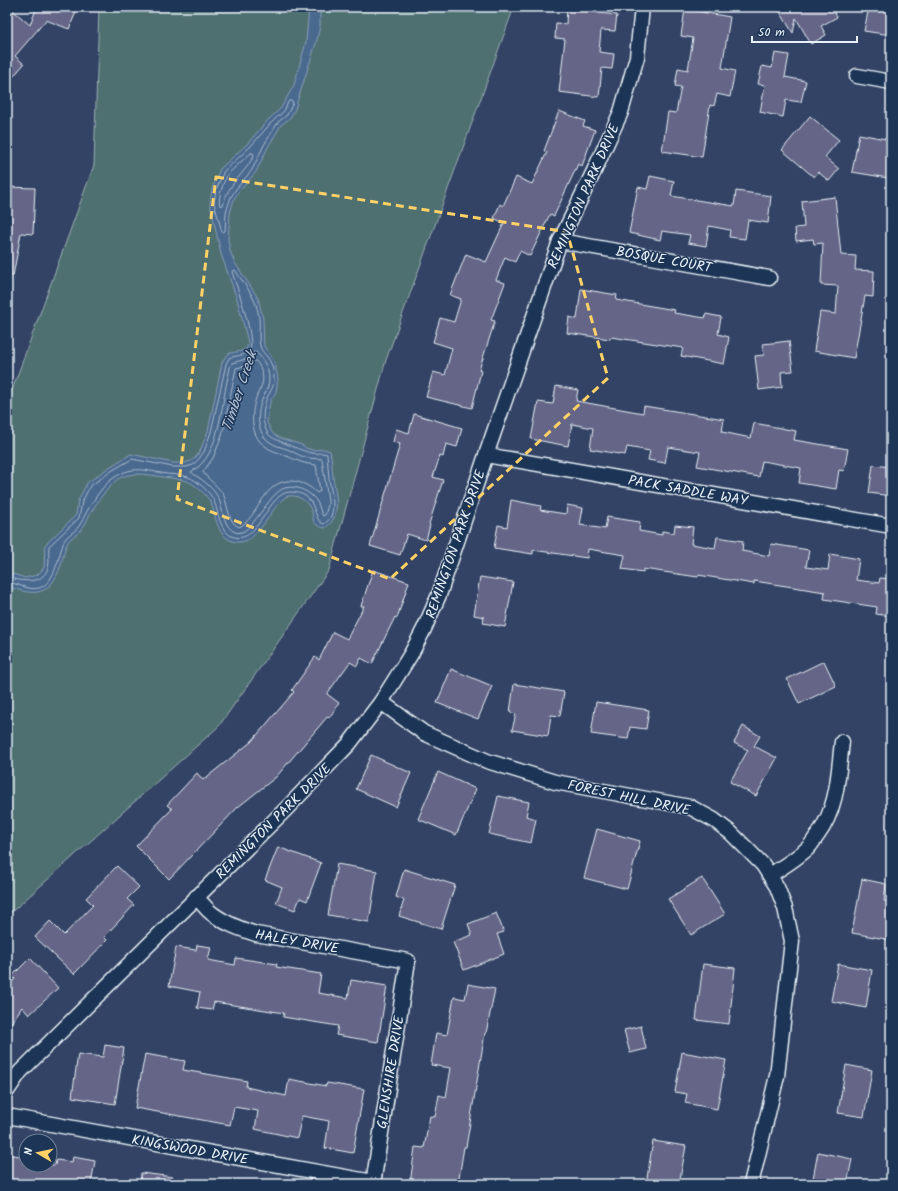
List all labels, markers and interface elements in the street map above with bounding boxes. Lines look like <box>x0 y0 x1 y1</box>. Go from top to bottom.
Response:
scale bar <box>752 18 857 44</box>
text: 50 m <box>758 23 785 42</box>
street label: REMINGTON PARK DRIVE <box>542 120 626 272</box>
street label: BOSQUE COURT <box>614 241 715 280</box>
water label: Timber Creek <box>216 346 265 435</box>
street label: REMINGTON PARK DRIVE <box>420 466 492 622</box>
street label: PACK SADDLE WAY <box>626 470 750 513</box>
street label: REMINGTON PARK DRIVE <box>211 758 337 885</box>
street label: FOREST HILL DRIVE <box>566 774 693 822</box>
street label: HALEY DRIVE <box>253 924 341 960</box>
street label: GLENSHIRE DRIVE <box>371 1013 411 1130</box>
street label: KINGSWOOD DRIVE <box>130 1129 251 1171</box>
north arrow <box>18 1133 58 1173</box>
text: N <box>20 1147 39 1156</box>

